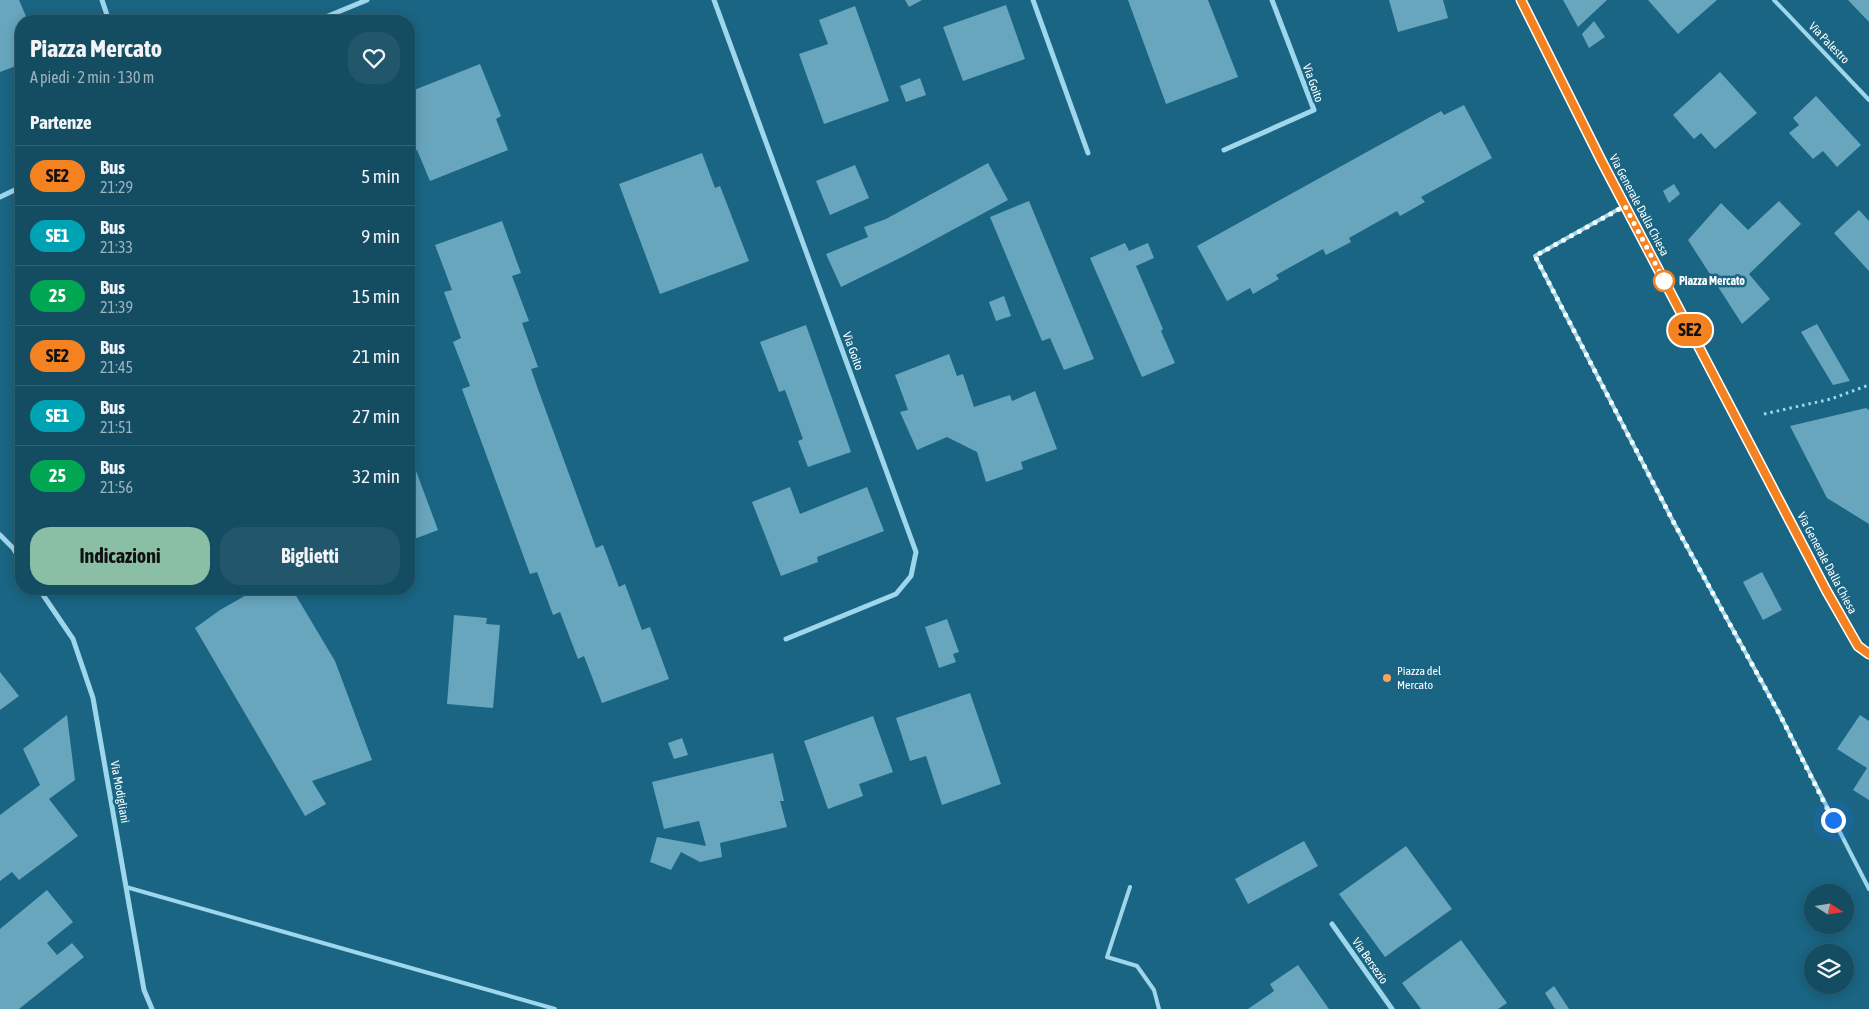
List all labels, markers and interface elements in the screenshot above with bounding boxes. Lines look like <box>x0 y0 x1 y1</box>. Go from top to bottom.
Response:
street label: Via Palestro <box>1806 19 1853 67</box>
button: heart <box>348 32 400 84</box>
text: Piazza Mercato <box>30 35 162 62</box>
street label: Via Goito <box>1300 62 1326 104</box>
text: A piedi · 2 min · 130 m <box>30 68 154 86</box>
text: Partenze <box>30 111 92 133</box>
street label: Via Generale Dalla Chiesa <box>1606 152 1672 258</box>
text: Bus <box>100 156 125 178</box>
text: SE2 <box>46 165 69 186</box>
text: 5 min <box>361 165 400 187</box>
text: 21:29 <box>100 178 133 196</box>
text: Bus <box>100 216 125 238</box>
text: SE1 <box>46 225 69 246</box>
text: 9 min <box>361 225 400 247</box>
text: 21:33 <box>100 238 133 256</box>
marker: Piazza Mercato <box>1653 270 1675 292</box>
place label: Piazza Mercato <box>1679 274 1745 288</box>
text: Bus <box>100 276 125 298</box>
text: 25 <box>49 285 66 306</box>
text: 15 min <box>352 285 400 307</box>
text: 21:39 <box>100 298 133 316</box>
line badge: SE2 <box>1661 314 1719 346</box>
text: SE2 <box>1678 319 1702 340</box>
street label: Via Goito <box>840 330 866 372</box>
text: Bus <box>100 336 125 358</box>
text: SE2 <box>46 345 69 366</box>
text: 21 min <box>352 345 400 367</box>
text: 21:45 <box>100 358 133 376</box>
text: Bus <box>100 396 125 418</box>
text: SE1 <box>46 405 69 426</box>
text: 27 min <box>352 405 400 427</box>
text: 21:51 <box>100 418 133 436</box>
text: Bus <box>100 456 125 478</box>
text: 25 <box>49 465 66 486</box>
text: 32 min <box>352 465 400 487</box>
text: 21:56 <box>100 478 133 496</box>
street label: Via Generale Dalla Chiesa <box>1794 510 1860 616</box>
button: Indicazioni <box>30 527 210 585</box>
button: Biglietti <box>220 527 400 585</box>
place label: Piazza del Mercato <box>1397 664 1442 692</box>
marker: Piazza del Mercato <box>1381 672 1393 684</box>
street label: Via Modigliani <box>108 760 132 824</box>
your location <box>1821 808 1846 833</box>
north arrow <box>1804 884 1854 934</box>
map controls <box>1804 884 1854 994</box>
street label: Via Bersezio <box>1349 935 1391 987</box>
button: layers <box>1804 944 1854 994</box>

